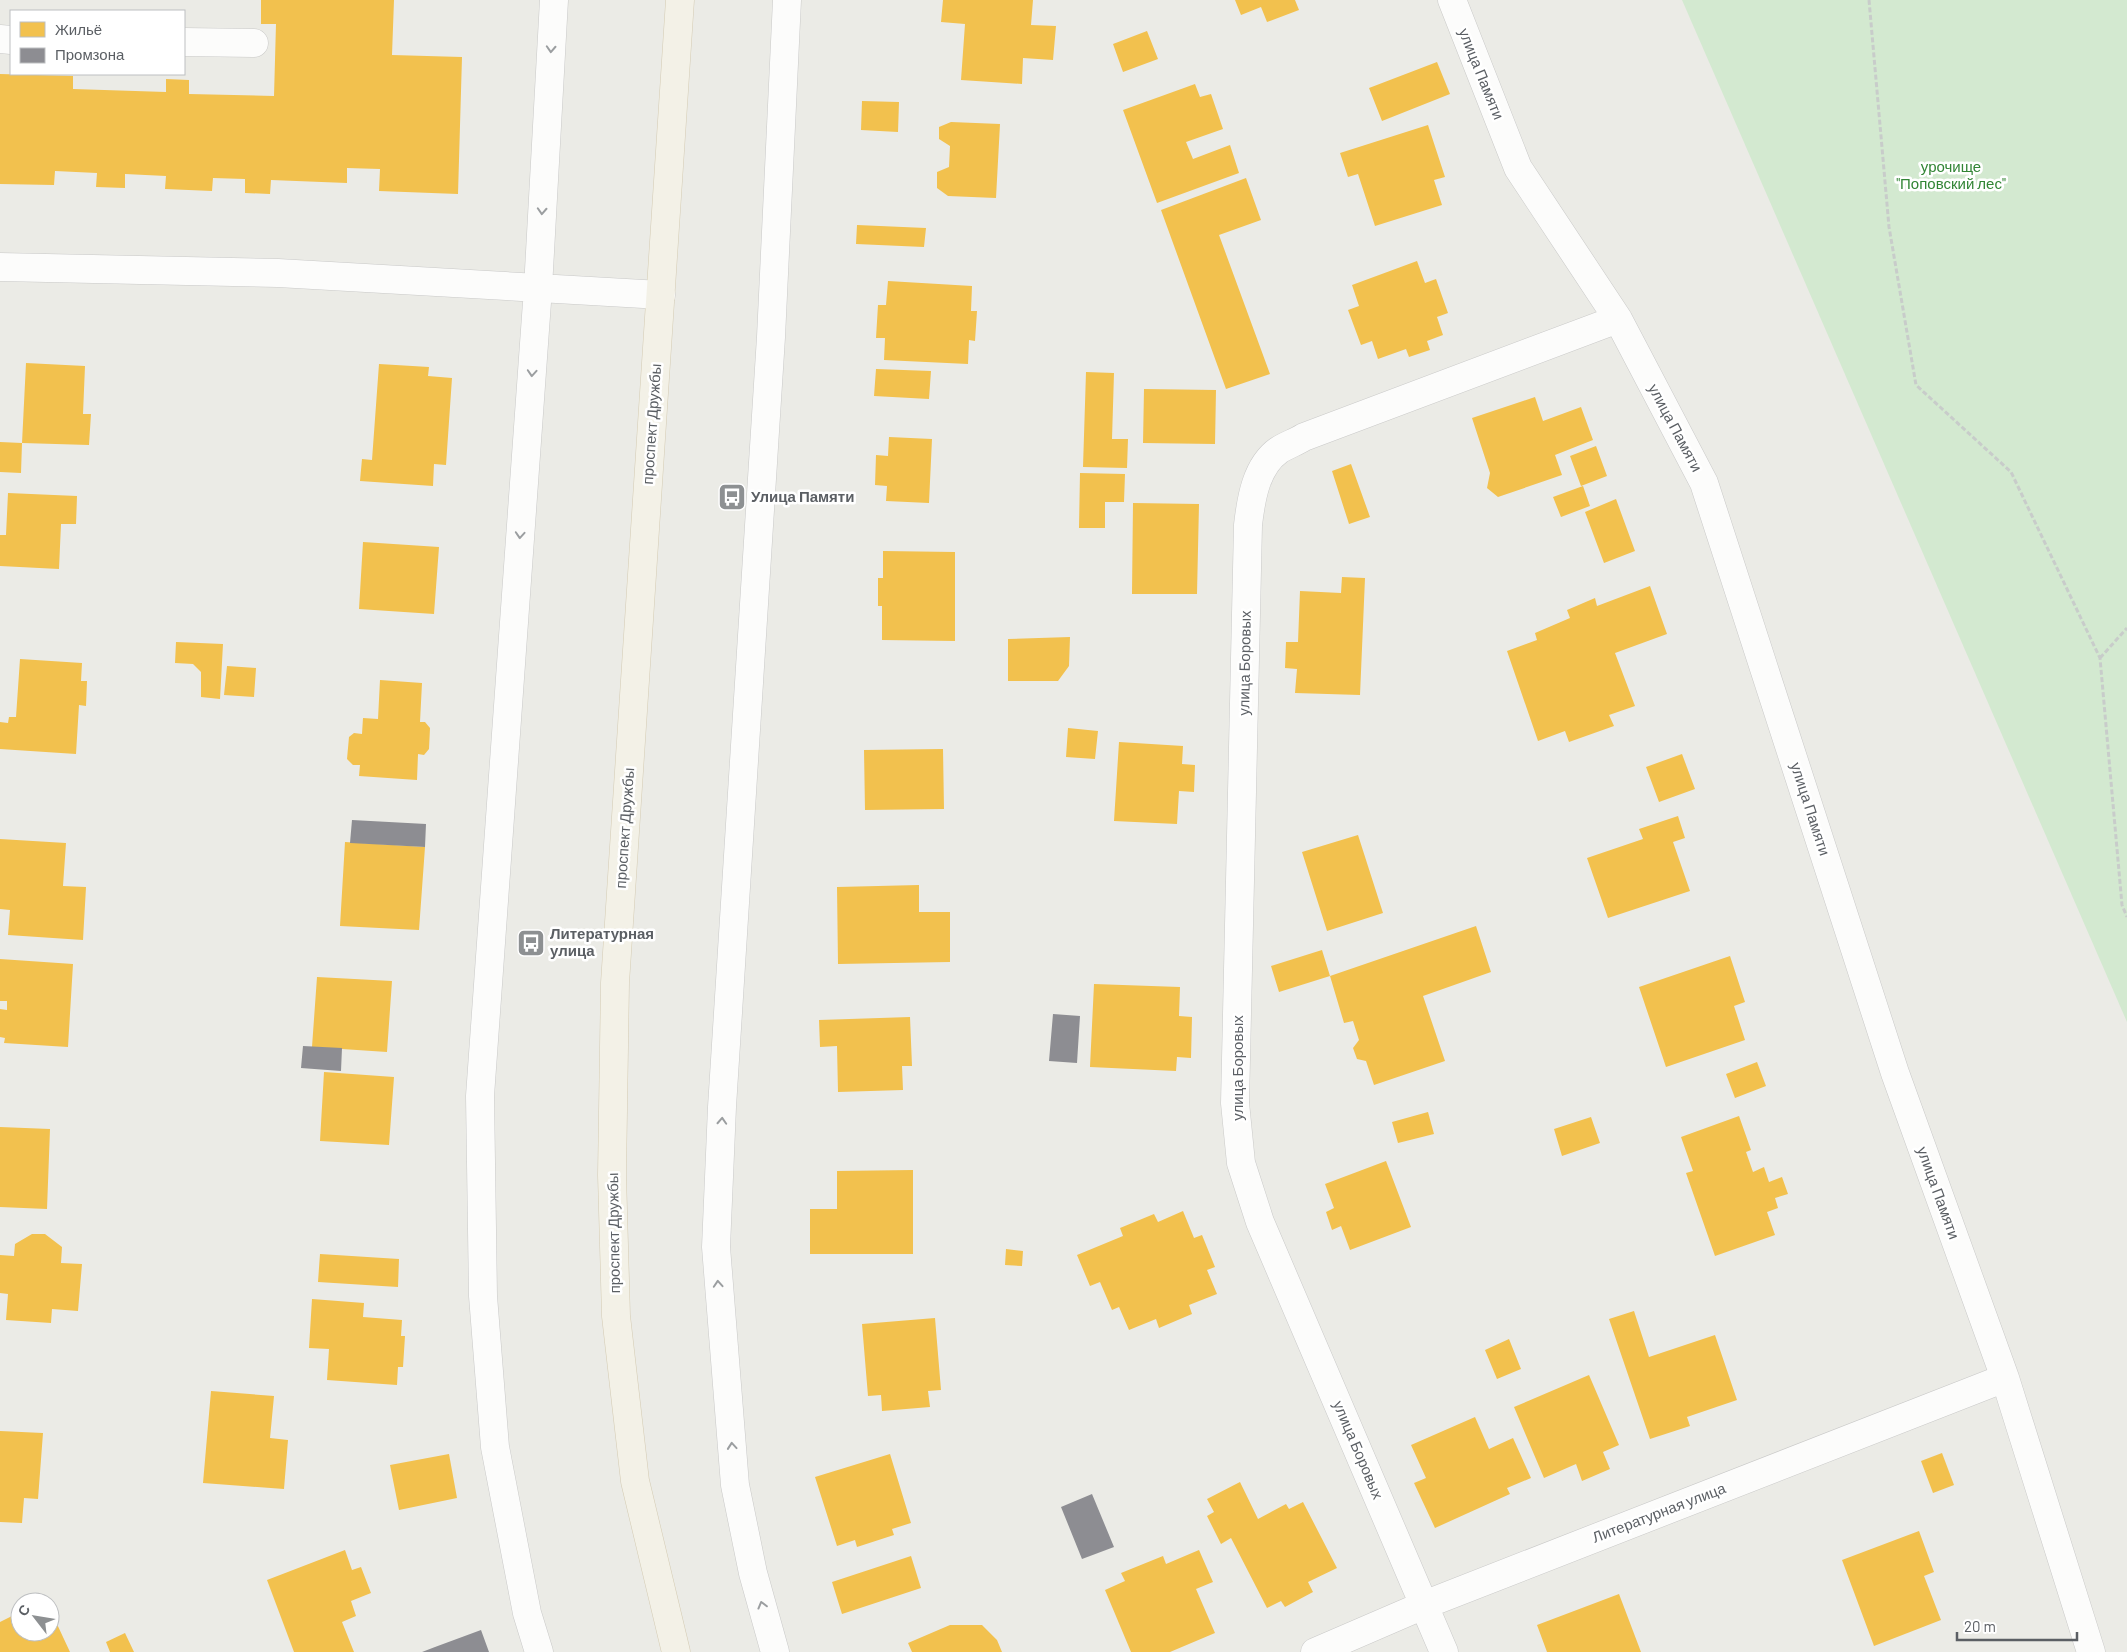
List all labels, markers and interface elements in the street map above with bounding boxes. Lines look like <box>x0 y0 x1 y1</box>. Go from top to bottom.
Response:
legend <box>10 10 185 75</box>
text: Жильё <box>55 20 102 38</box>
street label: улица Памяти <box>1455 25 1508 122</box>
text: Промзона <box>55 45 125 63</box>
one-way arrow <box>546 45 557 53</box>
park label: урочище "Поповский лес" <box>1896 157 2006 192</box>
one-way arrow <box>537 207 548 215</box>
street label: проспект Дружбы <box>638 363 664 485</box>
one-way arrow <box>527 369 538 377</box>
street label: улица Памяти <box>1645 380 1707 475</box>
bus stop icon: Улица Памяти <box>717 482 747 512</box>
place label: Улица Памяти <box>751 487 854 505</box>
one-way arrow <box>515 531 526 539</box>
street label: улица Боровых <box>1234 610 1254 716</box>
street label: улица Памяти <box>1787 760 1835 858</box>
street label: проспект Дружбы <box>611 767 637 889</box>
place label: Литературная улица <box>550 924 654 959</box>
bus stop icon: Литературная улица <box>516 928 546 958</box>
street label: улица Боровых <box>1228 1015 1246 1121</box>
one-way arrow <box>716 1117 727 1125</box>
street label: улица Памяти <box>1914 1144 1964 1241</box>
street label: проспект Дружбы <box>603 1172 623 1294</box>
one-way arrow <box>713 1279 724 1287</box>
street label: улица Боровых <box>1330 1398 1388 1502</box>
one-way arrow <box>726 1441 737 1449</box>
street label: Литературная улица <box>1589 1478 1728 1546</box>
north arrow <box>10 1592 60 1642</box>
text: С <box>14 1601 33 1619</box>
one-way arrow <box>757 1601 768 1609</box>
scale bar <box>1957 1610 2077 1642</box>
text: 20 m <box>1964 1617 1996 1635</box>

